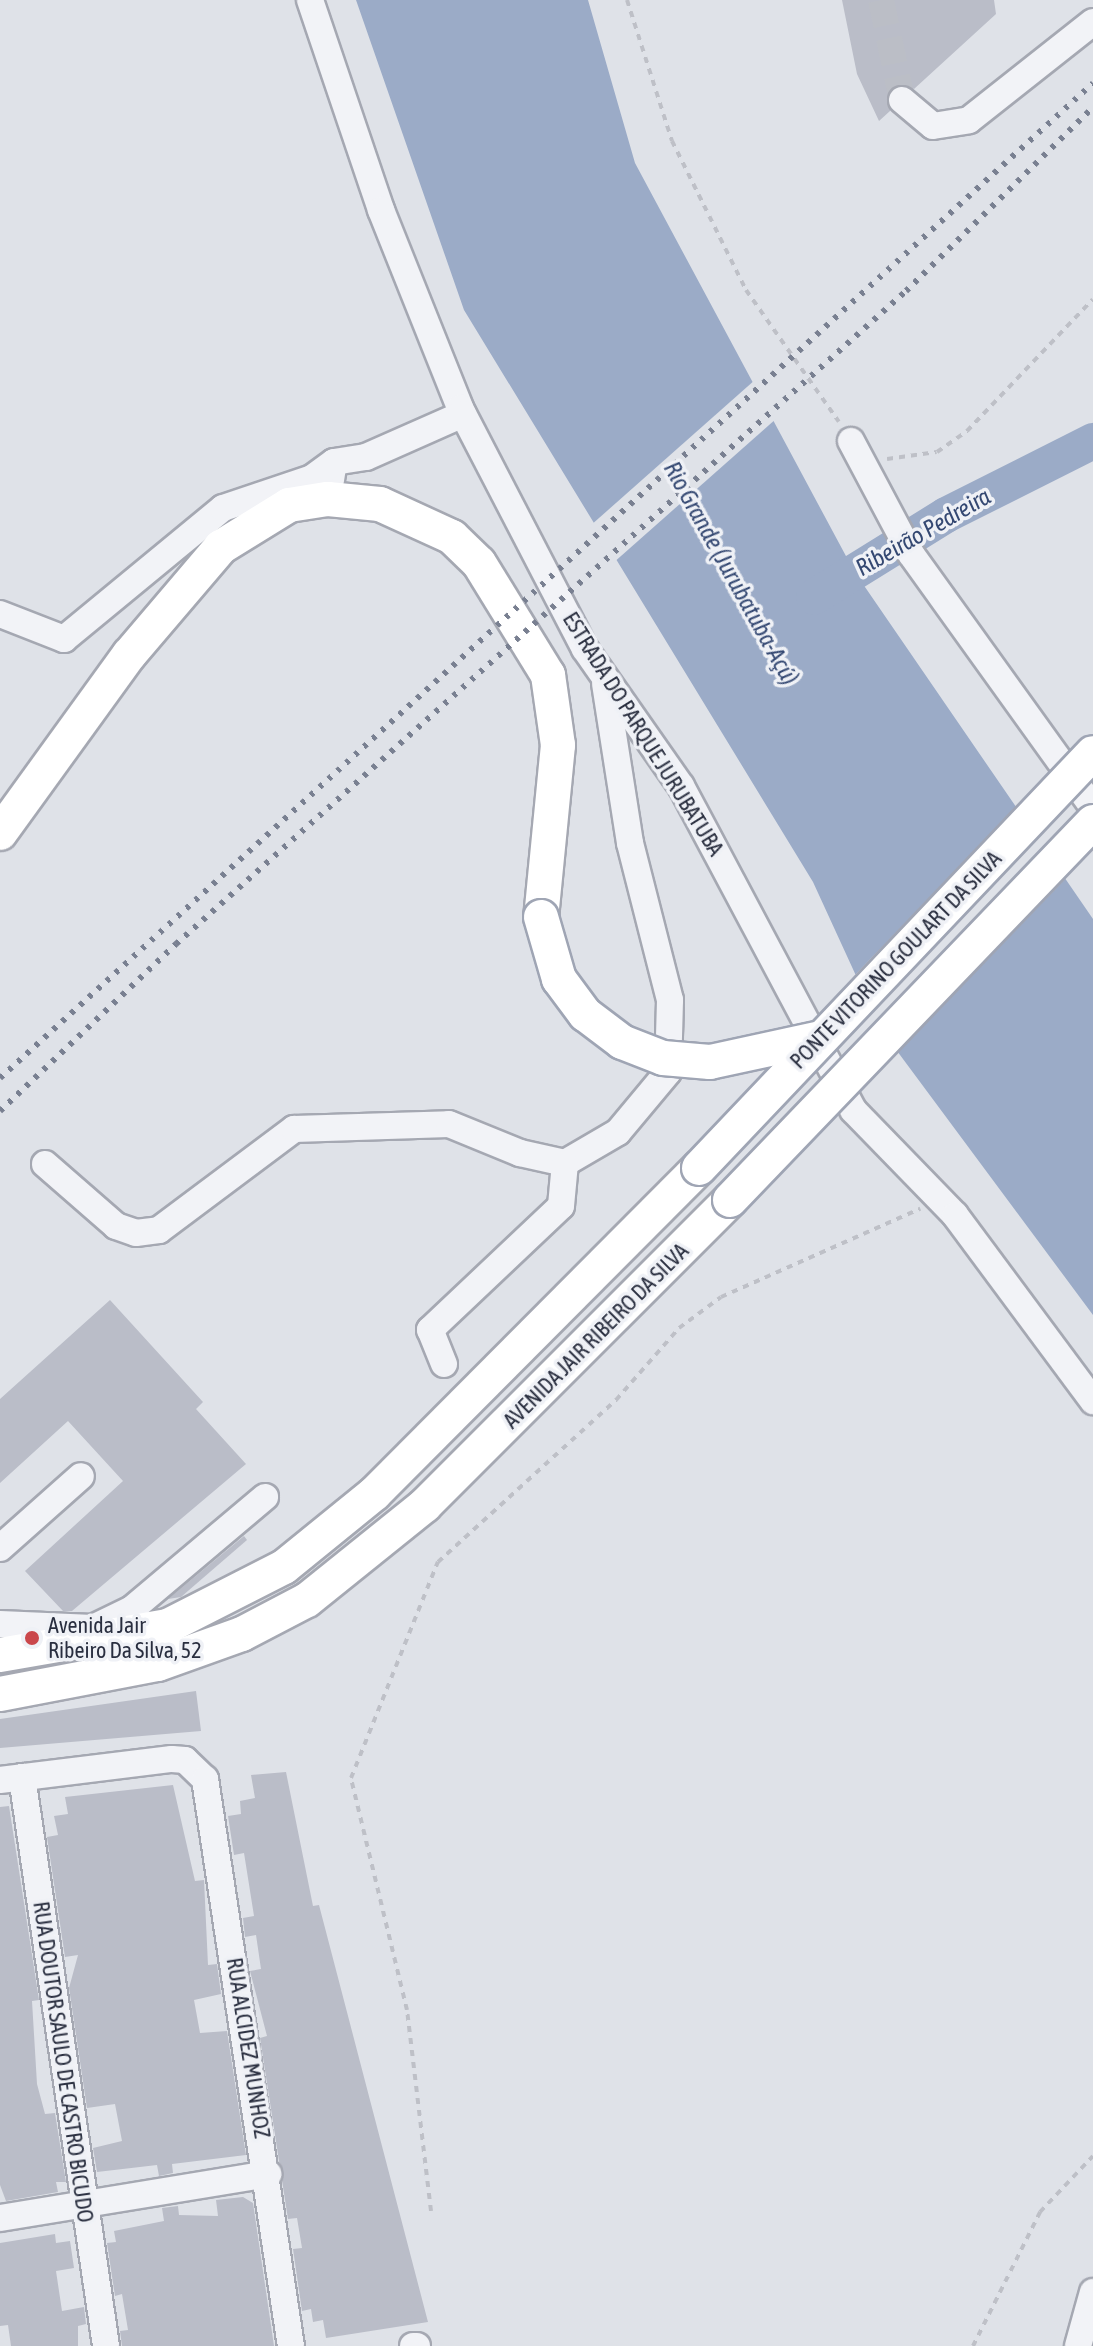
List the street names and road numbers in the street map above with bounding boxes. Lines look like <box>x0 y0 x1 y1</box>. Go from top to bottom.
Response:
street label: ESTRADA DO PARQUE JURUBATUBA <box>557 607 729 861</box>
street label: PONTE VITORINO GOULART DA SILVA <box>785 846 1007 1074</box>
street label: AVENIDA JAIR RIBEIRO DA SILVA <box>498 1238 694 1434</box>
street label: RUA DOUTOR SAULO DE CASTRO BICUDO <box>27 1900 99 2224</box>
street label: RUA ALCIDEZ MUNHOZ <box>221 1956 275 2140</box>

